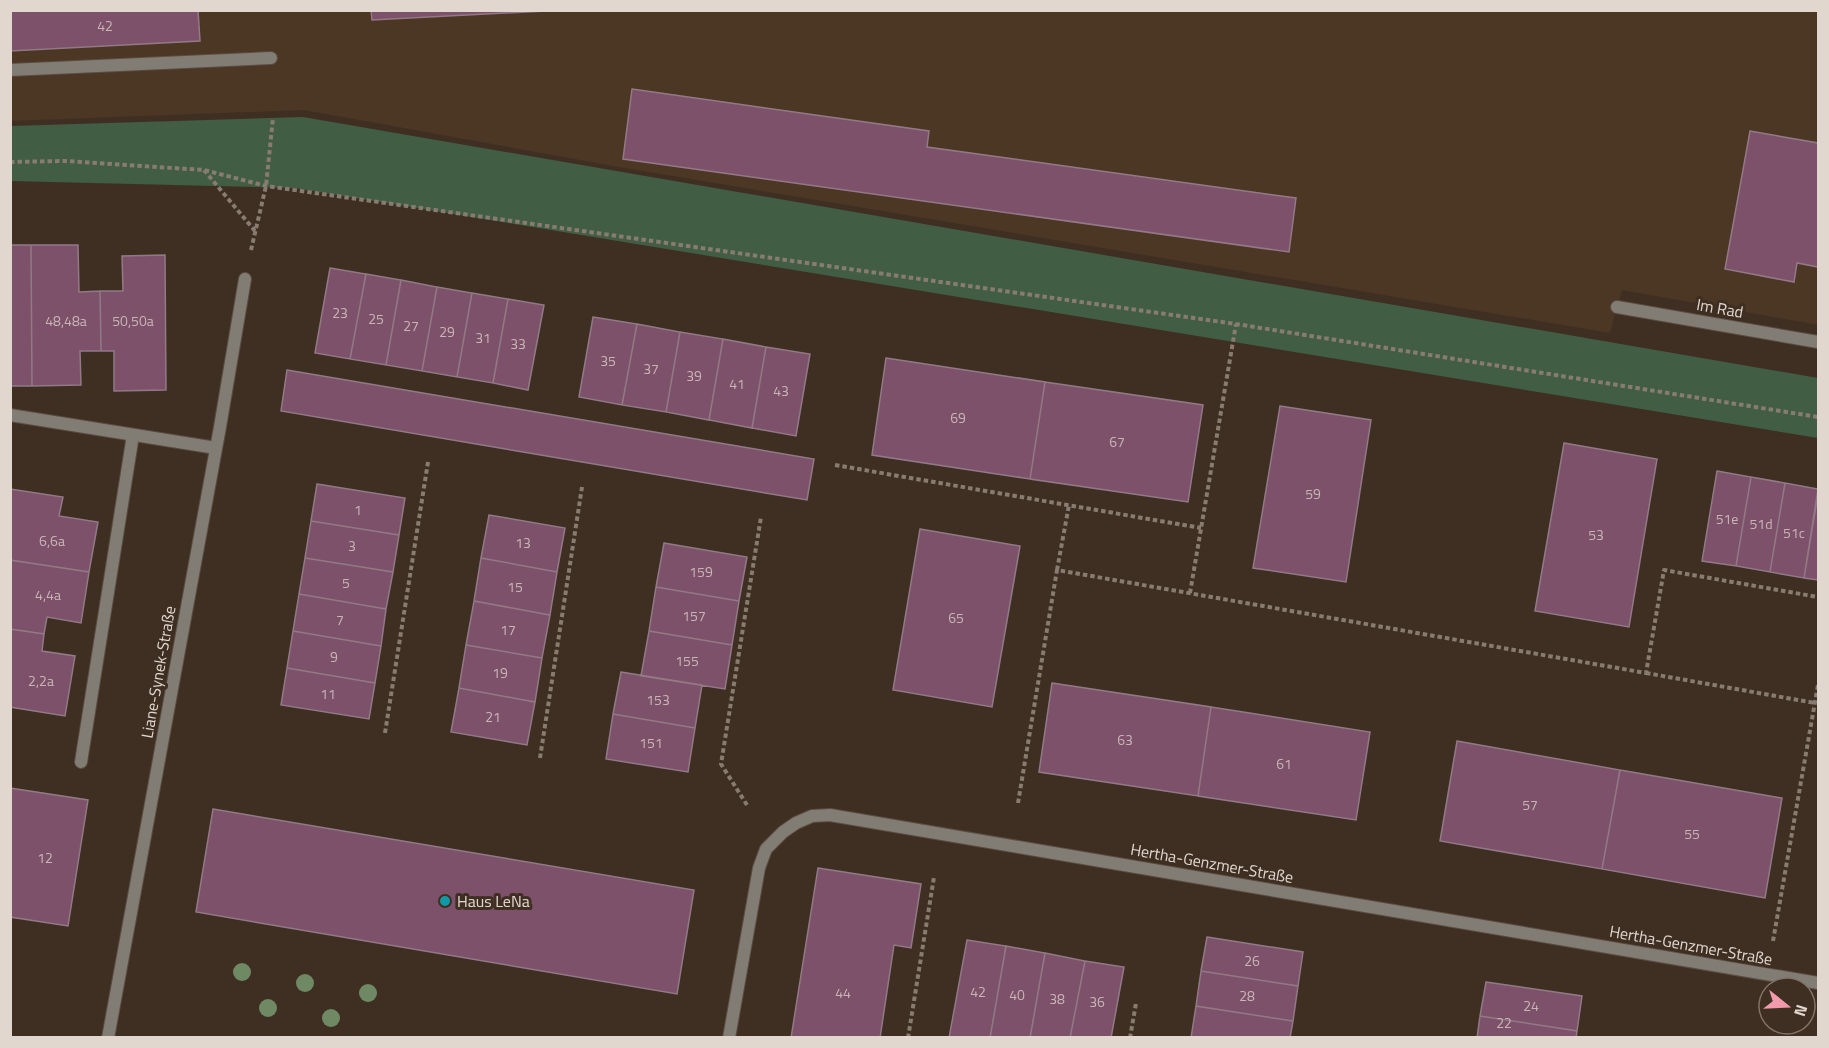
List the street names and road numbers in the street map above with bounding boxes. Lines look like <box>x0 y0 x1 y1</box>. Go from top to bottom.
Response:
street label: Im Rad <box>1695 292 1745 324</box>
street label: Liane-Synek-Straße <box>135 604 181 740</box>
street label: Hertha-Genzmer-Straße <box>1129 837 1295 889</box>
street label: Hertha-Genzmer-Straße <box>1608 919 1774 971</box>

